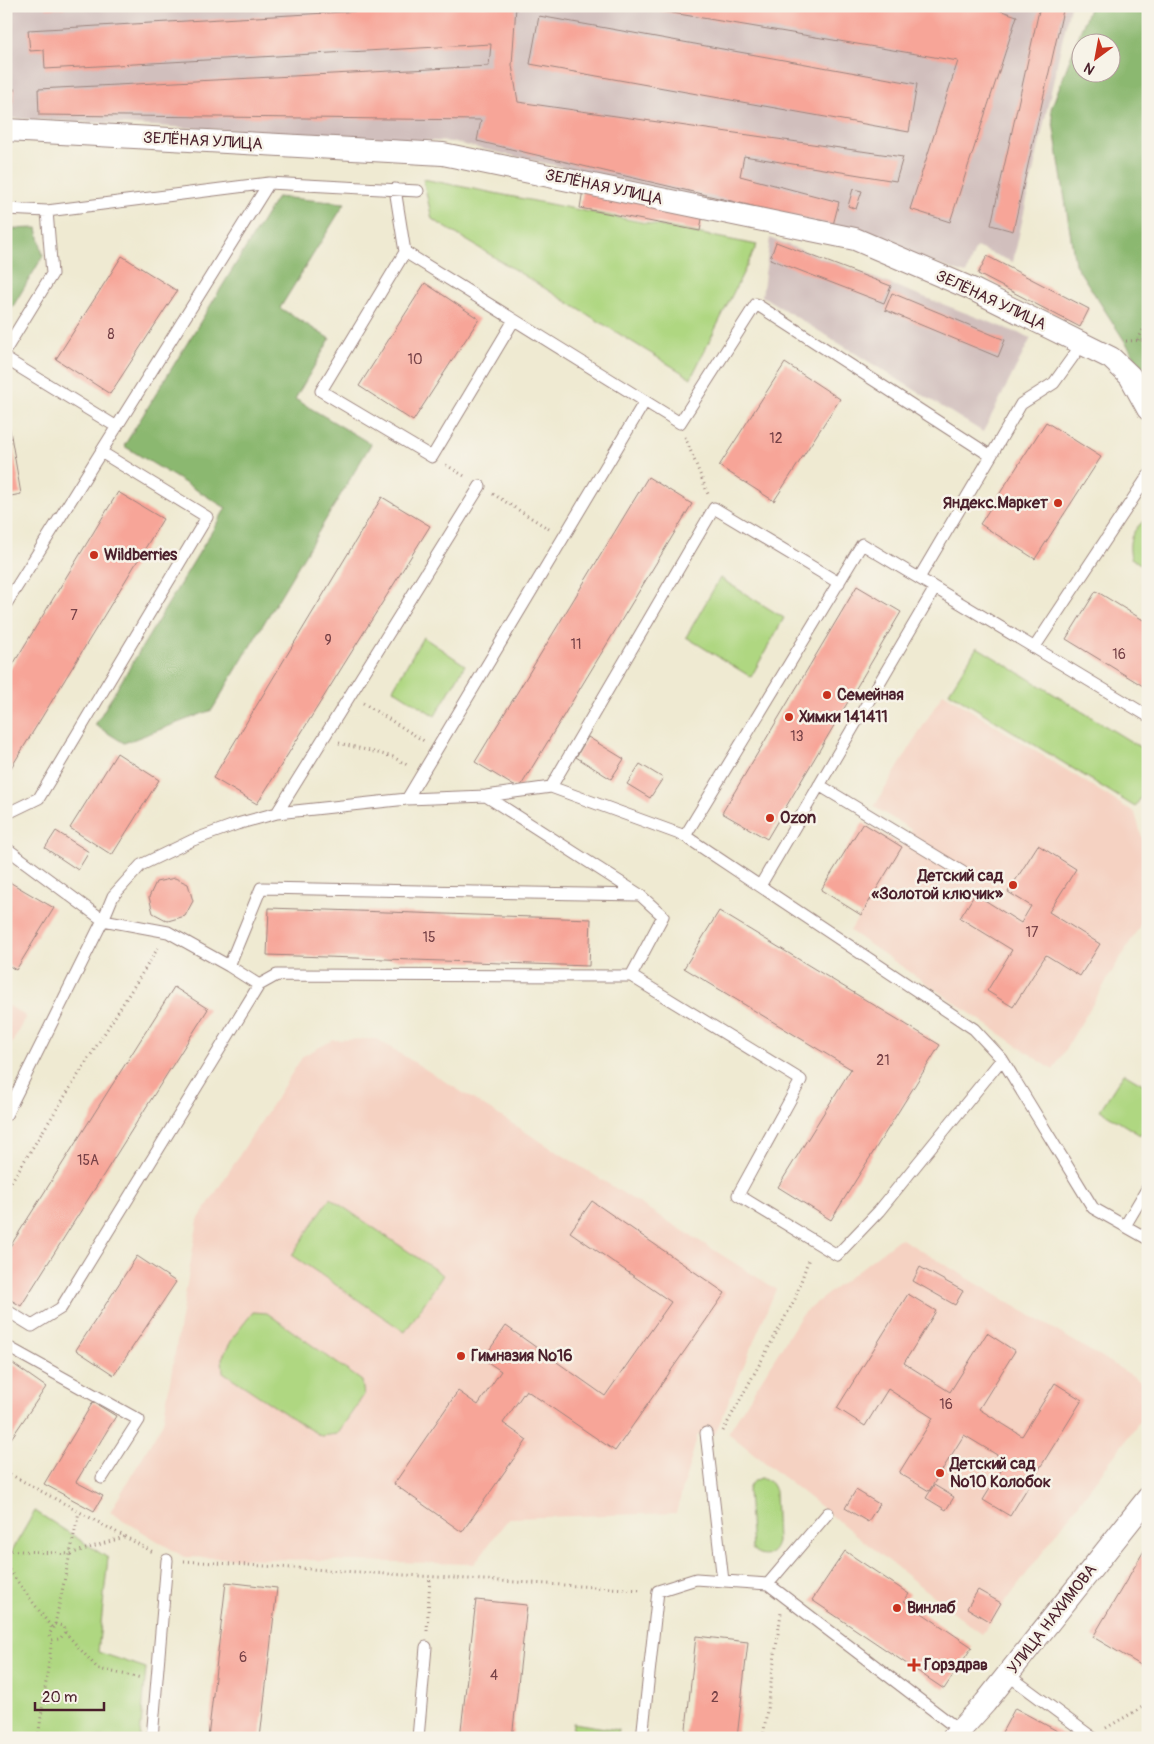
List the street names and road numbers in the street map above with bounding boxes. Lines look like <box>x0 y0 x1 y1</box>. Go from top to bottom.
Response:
street label: ЗЕЛЁНАЯ УЛИЦА <box>143 128 263 154</box>
street label: ЗЕЛЁНАЯ УЛИЦА <box>543 165 665 209</box>
street label: ЗЕЛЁНАЯ УЛИЦА <box>933 266 1049 334</box>
street label: УЛИЦА НАХИМОВА <box>1003 1560 1101 1678</box>

